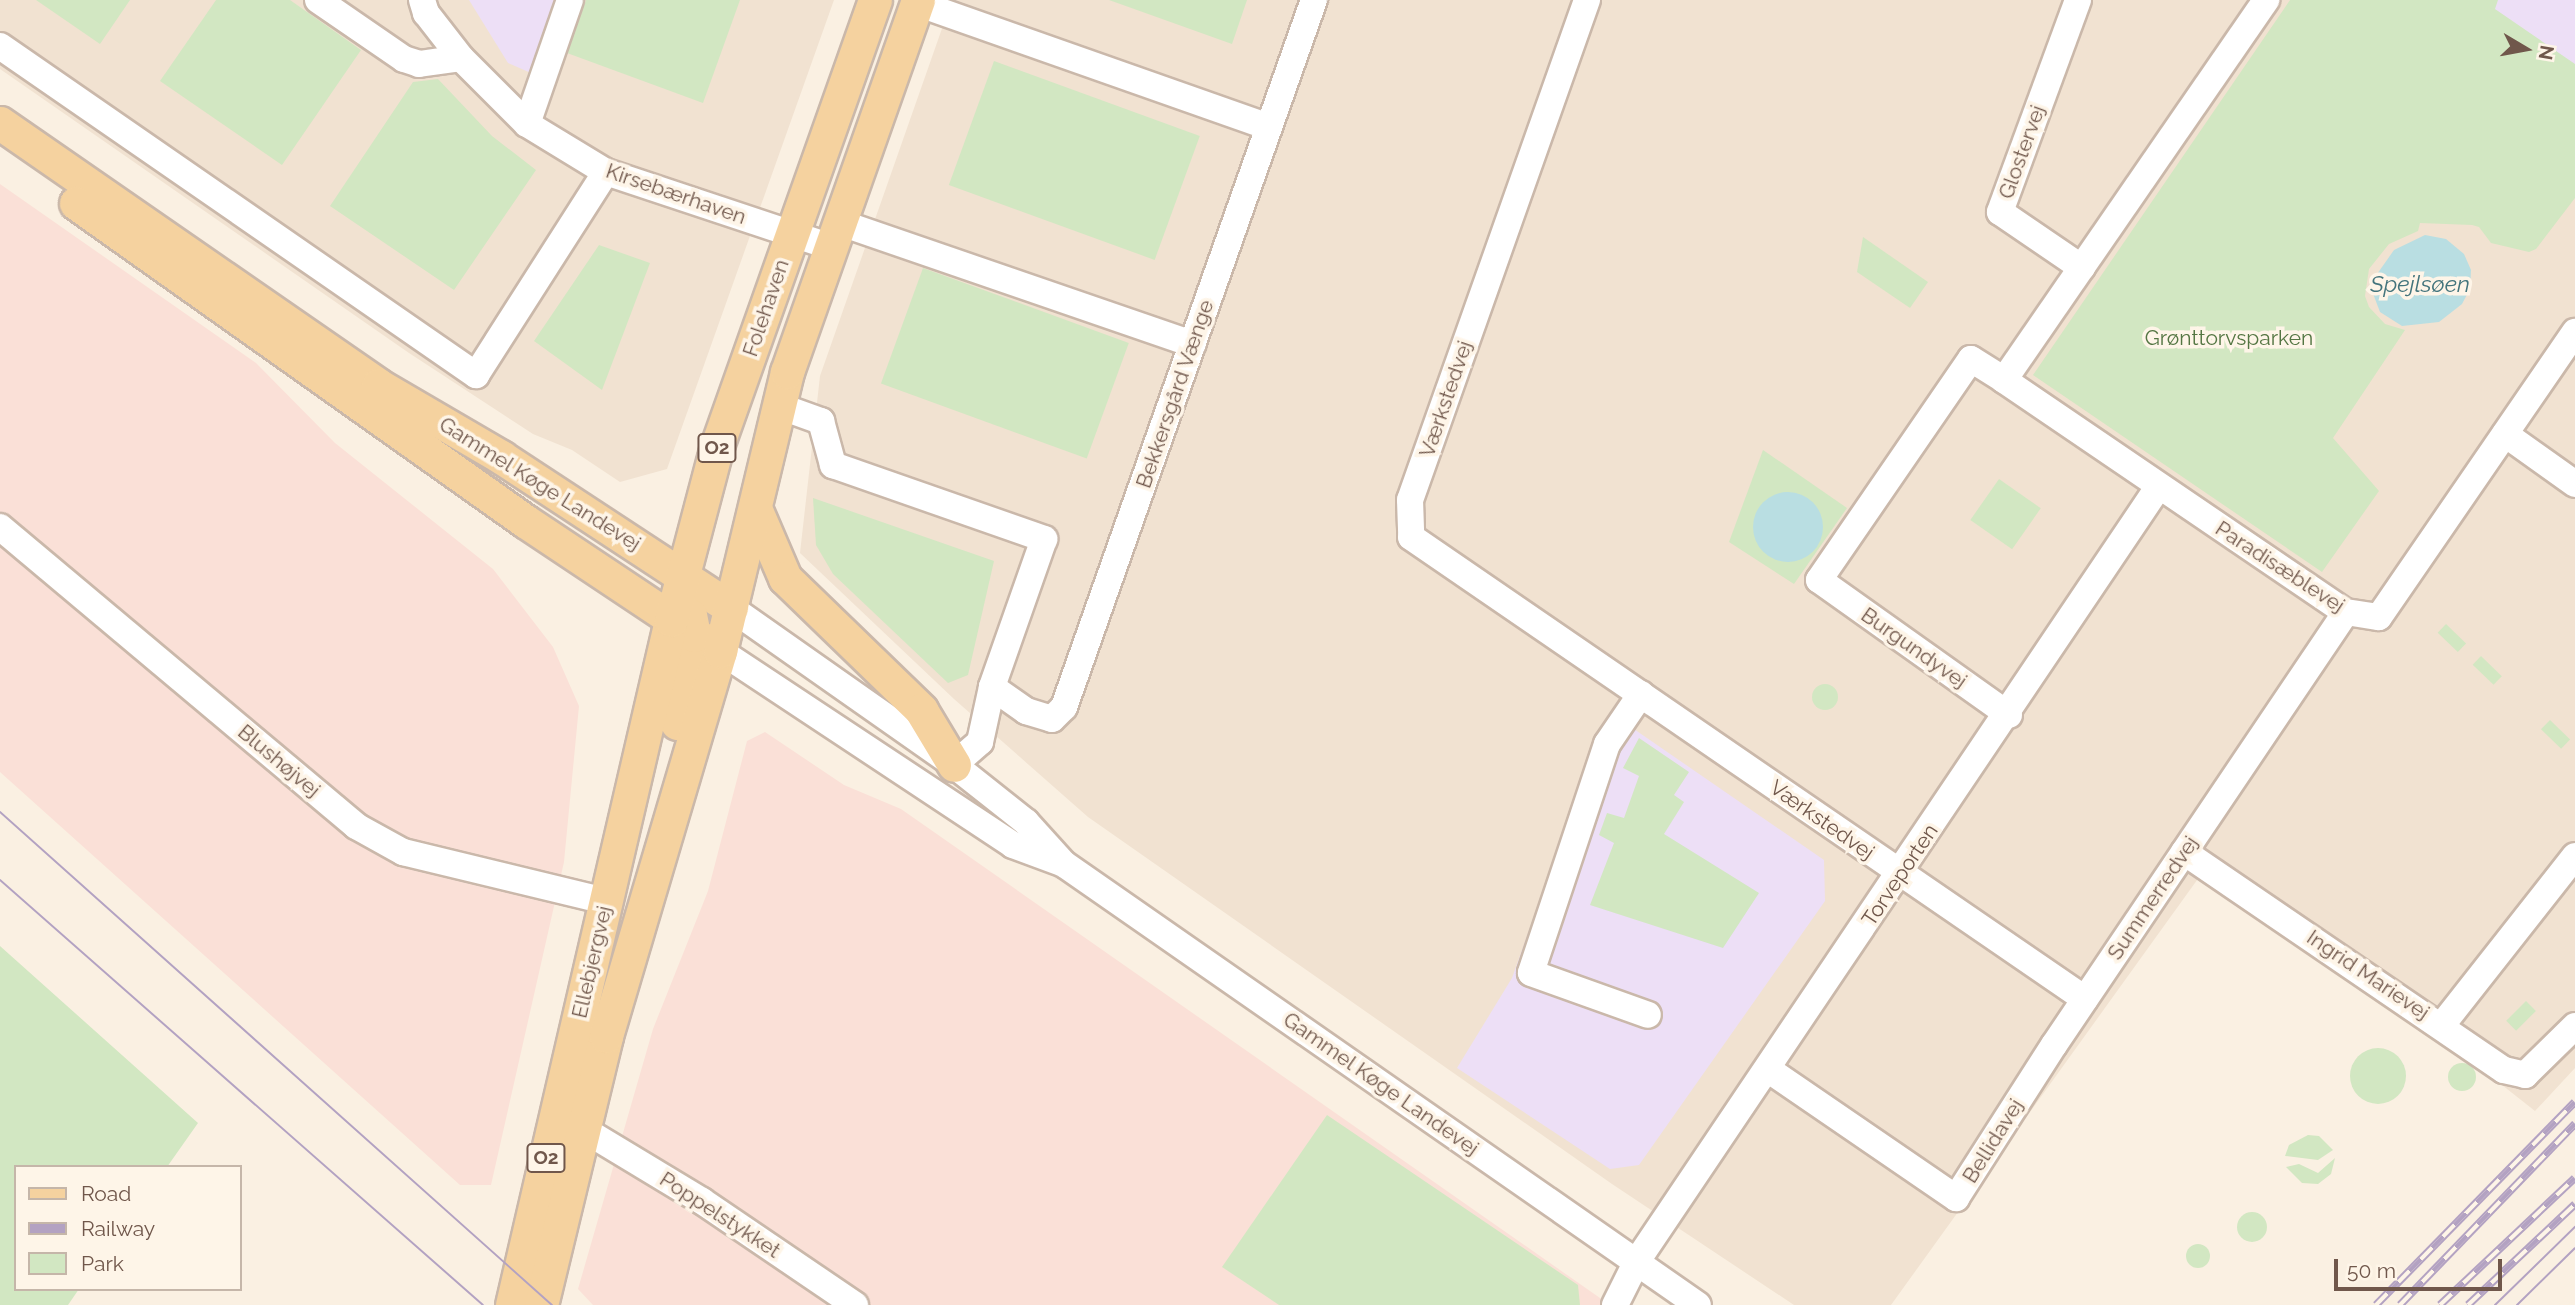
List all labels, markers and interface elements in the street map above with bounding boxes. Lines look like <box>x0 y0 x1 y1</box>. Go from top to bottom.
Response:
north arrow <box>2491 14 2561 84</box>
text: N <box>2535 44 2559 62</box>
street label: Glostervej <box>1993 102 2051 202</box>
street label: Kirsebærhaven <box>603 158 749 230</box>
street label: Folehaven <box>738 256 794 360</box>
water label: Spejlsøen <box>2370 270 2470 298</box>
street label: Bekkersgård Vænge <box>1131 296 1219 492</box>
park label: Grønttorvsparken <box>2145 325 2313 351</box>
street label: Værkstedvej <box>1414 337 1478 461</box>
street label: Gammel Køge Landevej <box>434 411 646 557</box>
road number: O2 <box>696 432 738 463</box>
street label: Paradisæblevej <box>2211 516 2349 618</box>
street label: Burgundyvej <box>1856 602 1972 694</box>
street label: Blushøjvej <box>233 719 325 803</box>
street label: Værkstedvej <box>1765 775 1879 865</box>
street label: Torveporten <box>1857 819 1943 931</box>
street label: Summerredvej <box>2102 831 2204 965</box>
street label: Ellebjergvej <box>567 903 617 1021</box>
street label: Ingrid Marievej <box>2302 925 2434 1025</box>
street label: Gammel Køge Landevej <box>1278 1007 1484 1161</box>
street label: Bellidavej <box>1957 1094 2029 1188</box>
road number: O2 <box>525 1142 567 1174</box>
legend <box>14 1165 242 1291</box>
street label: Poppelstykket <box>655 1167 785 1263</box>
text: Road <box>81 1181 131 1206</box>
text: Railway <box>81 1216 155 1241</box>
scale bar <box>2337 1246 2505 1290</box>
text: Park <box>81 1251 124 1276</box>
text: 50 m <box>2347 1258 2396 1283</box>

